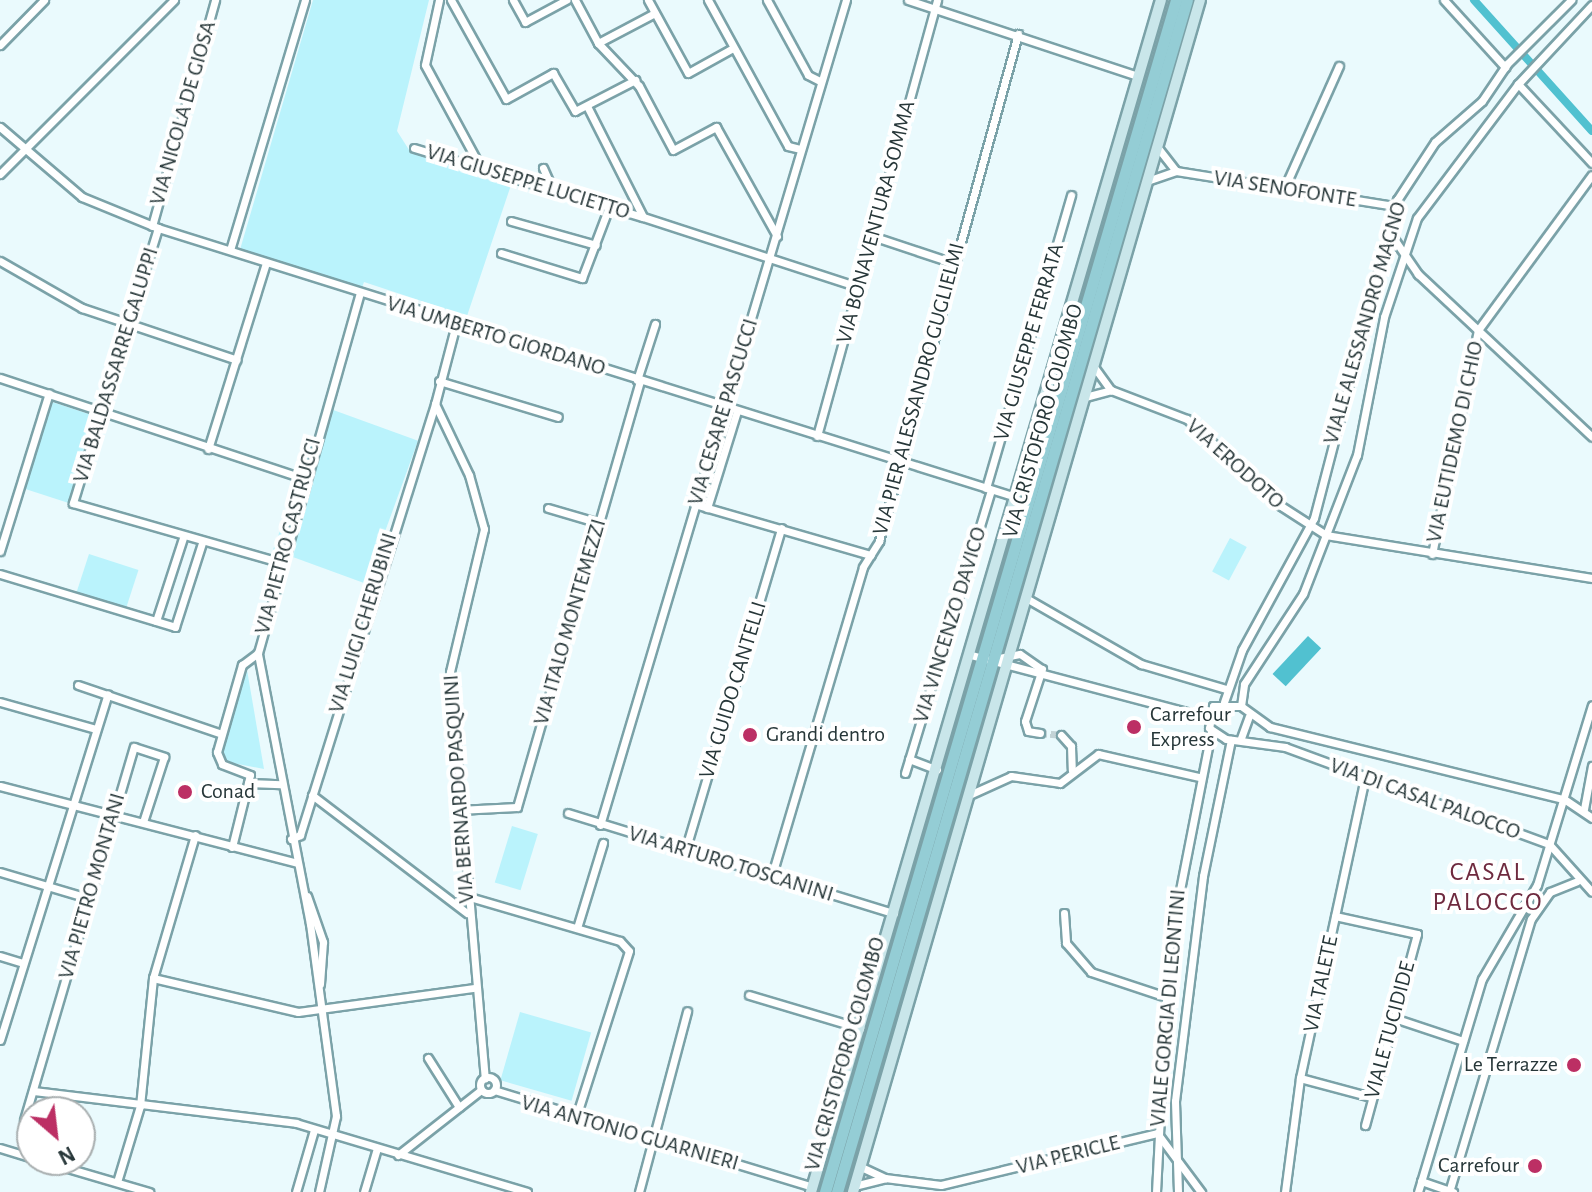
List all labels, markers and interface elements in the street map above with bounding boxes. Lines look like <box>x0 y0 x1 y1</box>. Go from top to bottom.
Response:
street label: VIA NICOLA DE GIOSA <box>144 18 222 208</box>
street label: VIA BONAVENTURA SOMMA <box>831 98 921 346</box>
street label: VIA GIUSEPPE LUCIETTO <box>423 139 633 225</box>
street label: VIA SENOFONTE <box>1212 165 1358 213</box>
street label: VIALE ALESSANDRO MAGNO <box>1318 199 1412 447</box>
street label: VIA PIER ALESSANDRO GUGLIELMI <box>867 240 971 538</box>
street label: VIA GIUSEPPE FERRATA <box>988 240 1070 444</box>
street label: VIA BALDASSARRE GALUPPI <box>68 244 164 486</box>
street label: VIA UMBERTO GIORDANO <box>383 290 609 382</box>
street label: VIA CRISTOFORO COLOMBO <box>997 301 1089 541</box>
street label: VIA CESARE PASCUCCI <box>682 316 764 508</box>
street label: VIA EUTIDEMO DI CHIO <box>1421 339 1489 545</box>
street label: VIA ERODOTO <box>1181 413 1289 515</box>
street label: VIA PIETRO CASTRUCCI <box>249 435 327 637</box>
street label: VIA ITALO MONTEMEZZI <box>528 516 612 728</box>
street label: VIA VINCENZO DAVICO <box>908 524 992 726</box>
street label: VIA LUIGI CHERUBINI <box>323 530 403 716</box>
street label: VIA GUIDO CANTELLI <box>694 598 772 782</box>
street label: VIA BERNARDO PASQUINI <box>438 674 480 904</box>
place label: Carrefour Express <box>1150 701 1231 752</box>
marker: Carrefour Express <box>1125 718 1143 736</box>
place label: Grandi dentro <box>766 722 885 748</box>
marker: Grandi dentro <box>741 726 759 744</box>
street label: VIA DI CASAL PALOCCO <box>1326 752 1524 846</box>
place label: Conad <box>201 779 255 805</box>
marker: Conad <box>176 783 194 801</box>
street label: VIA PIETRO MONTANI <box>53 790 131 982</box>
street label: VIA ARTURO TOSCANINI <box>625 820 837 908</box>
district label: CASAL PALOCCO <box>1432 857 1544 918</box>
street label: VIALE GORGIA DI LEONTINI <box>1144 888 1192 1128</box>
street label: VIA TALETE <box>1298 933 1344 1035</box>
street label: VIA CRISTOFORO COLOMBO <box>799 934 891 1174</box>
street label: VIALE TUCIDIDE <box>1359 958 1421 1102</box>
place label: Le Terrazze <box>1464 1052 1558 1078</box>
marker: Le Terrazze <box>1565 1056 1583 1074</box>
street label: VIA ANTONIO GUARNIERI <box>518 1089 742 1177</box>
north arrow <box>16 1096 96 1176</box>
street label: VIA PERICLE <box>1014 1129 1122 1181</box>
text: N <box>54 1142 78 1169</box>
place label: Carrefour <box>1438 1153 1519 1179</box>
marker: Carrefour <box>1526 1157 1544 1175</box>

